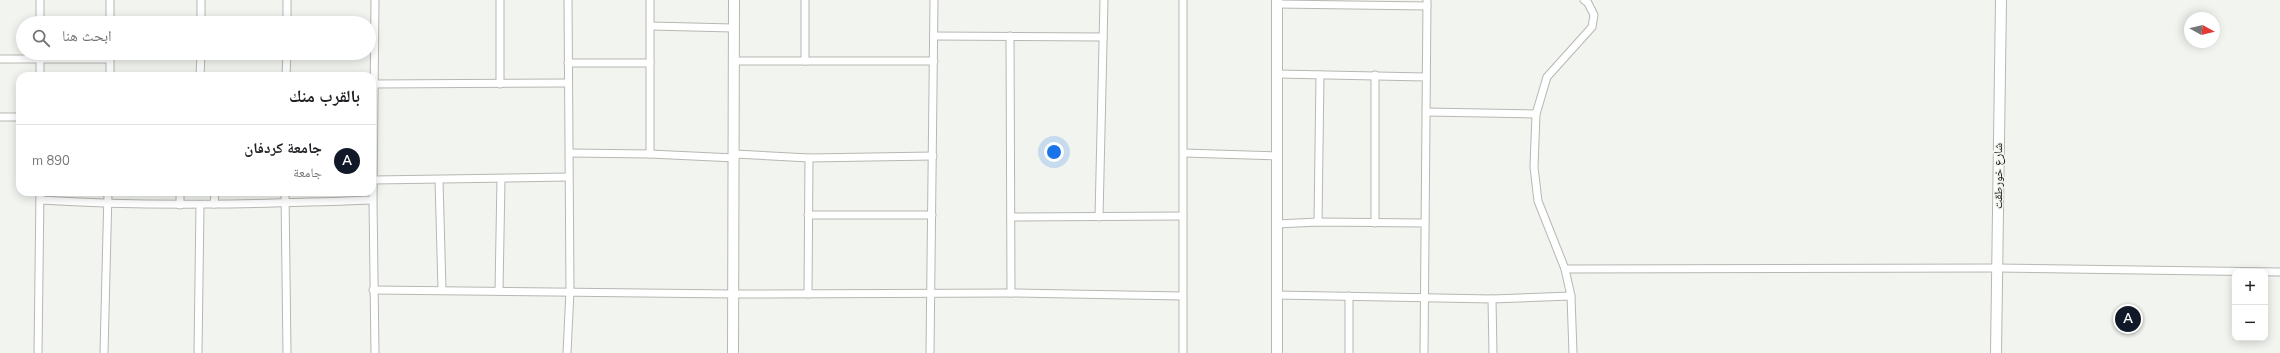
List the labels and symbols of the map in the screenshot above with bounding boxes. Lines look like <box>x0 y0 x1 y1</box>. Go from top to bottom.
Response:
north arrow <box>2184 12 2220 48</box>
your location <box>1044 142 1064 162</box>
street label: شارع خورطقت <box>1990 143 2006 209</box>
pin: A <box>2115 304 2141 334</box>

